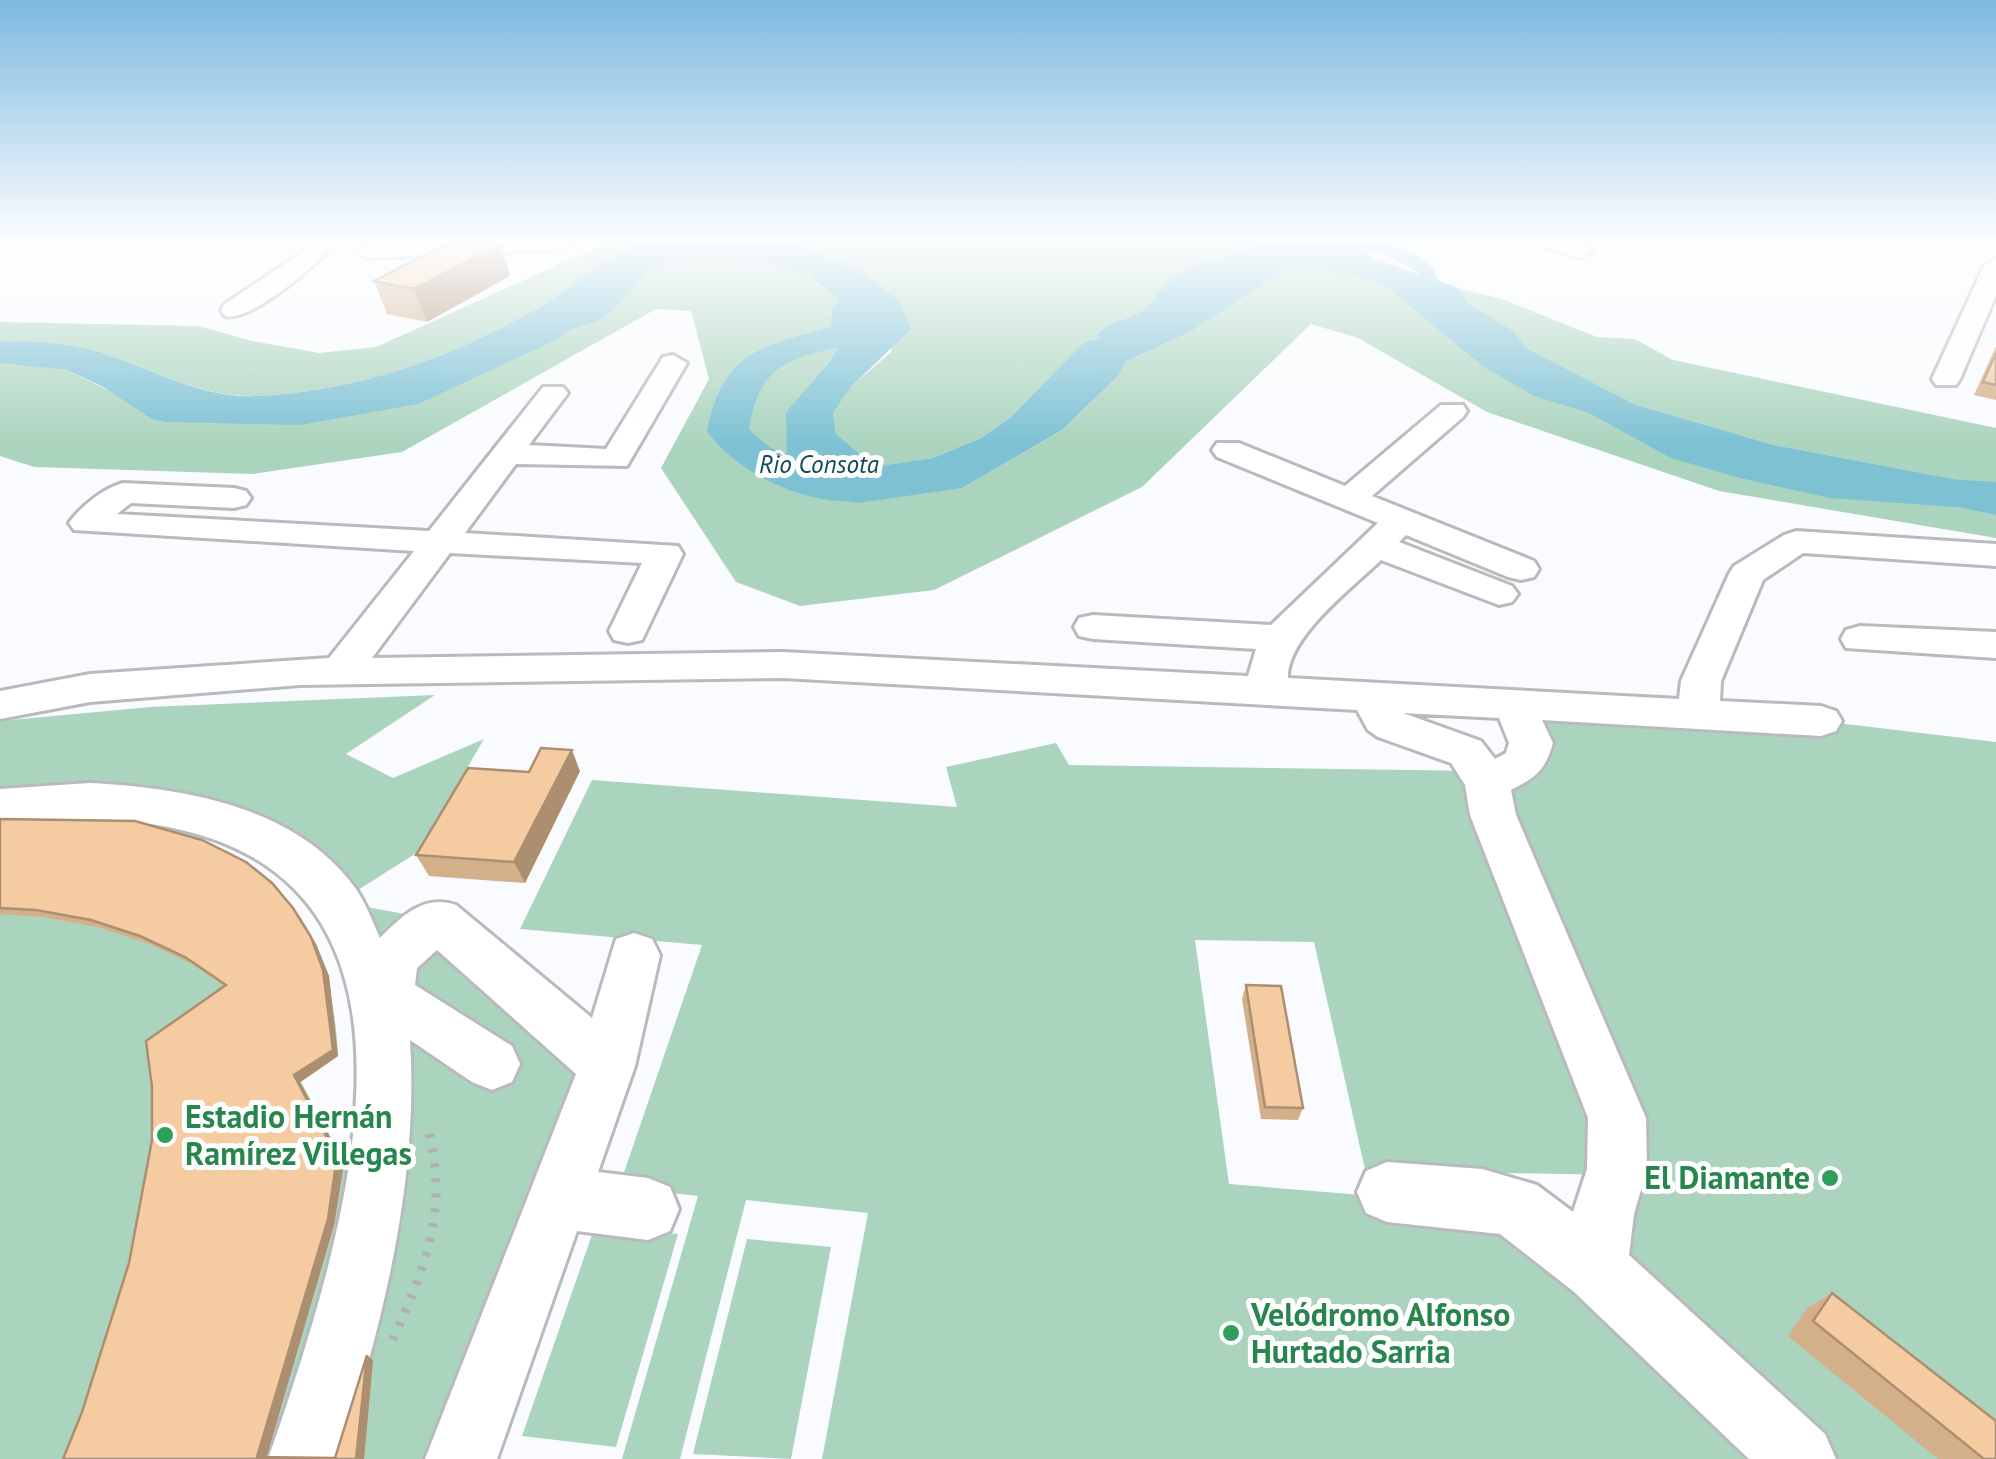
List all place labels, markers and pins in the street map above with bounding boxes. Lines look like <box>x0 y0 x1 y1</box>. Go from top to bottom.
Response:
place label: Estadio Hernán Ramírez Villegas <box>185 1095 412 1174</box>
marker: Estadio Hernán Ramírez Villegas <box>154 1124 176 1146</box>
place label: El Diamante <box>1644 1156 1810 1198</box>
marker: El Diamante <box>1819 1167 1841 1189</box>
place label: Velódromo Alfonso Hurtado Sarria <box>1250 1293 1510 1372</box>
marker: Velódromo Alfonso Hurtado Sarria <box>1220 1322 1242 1344</box>

